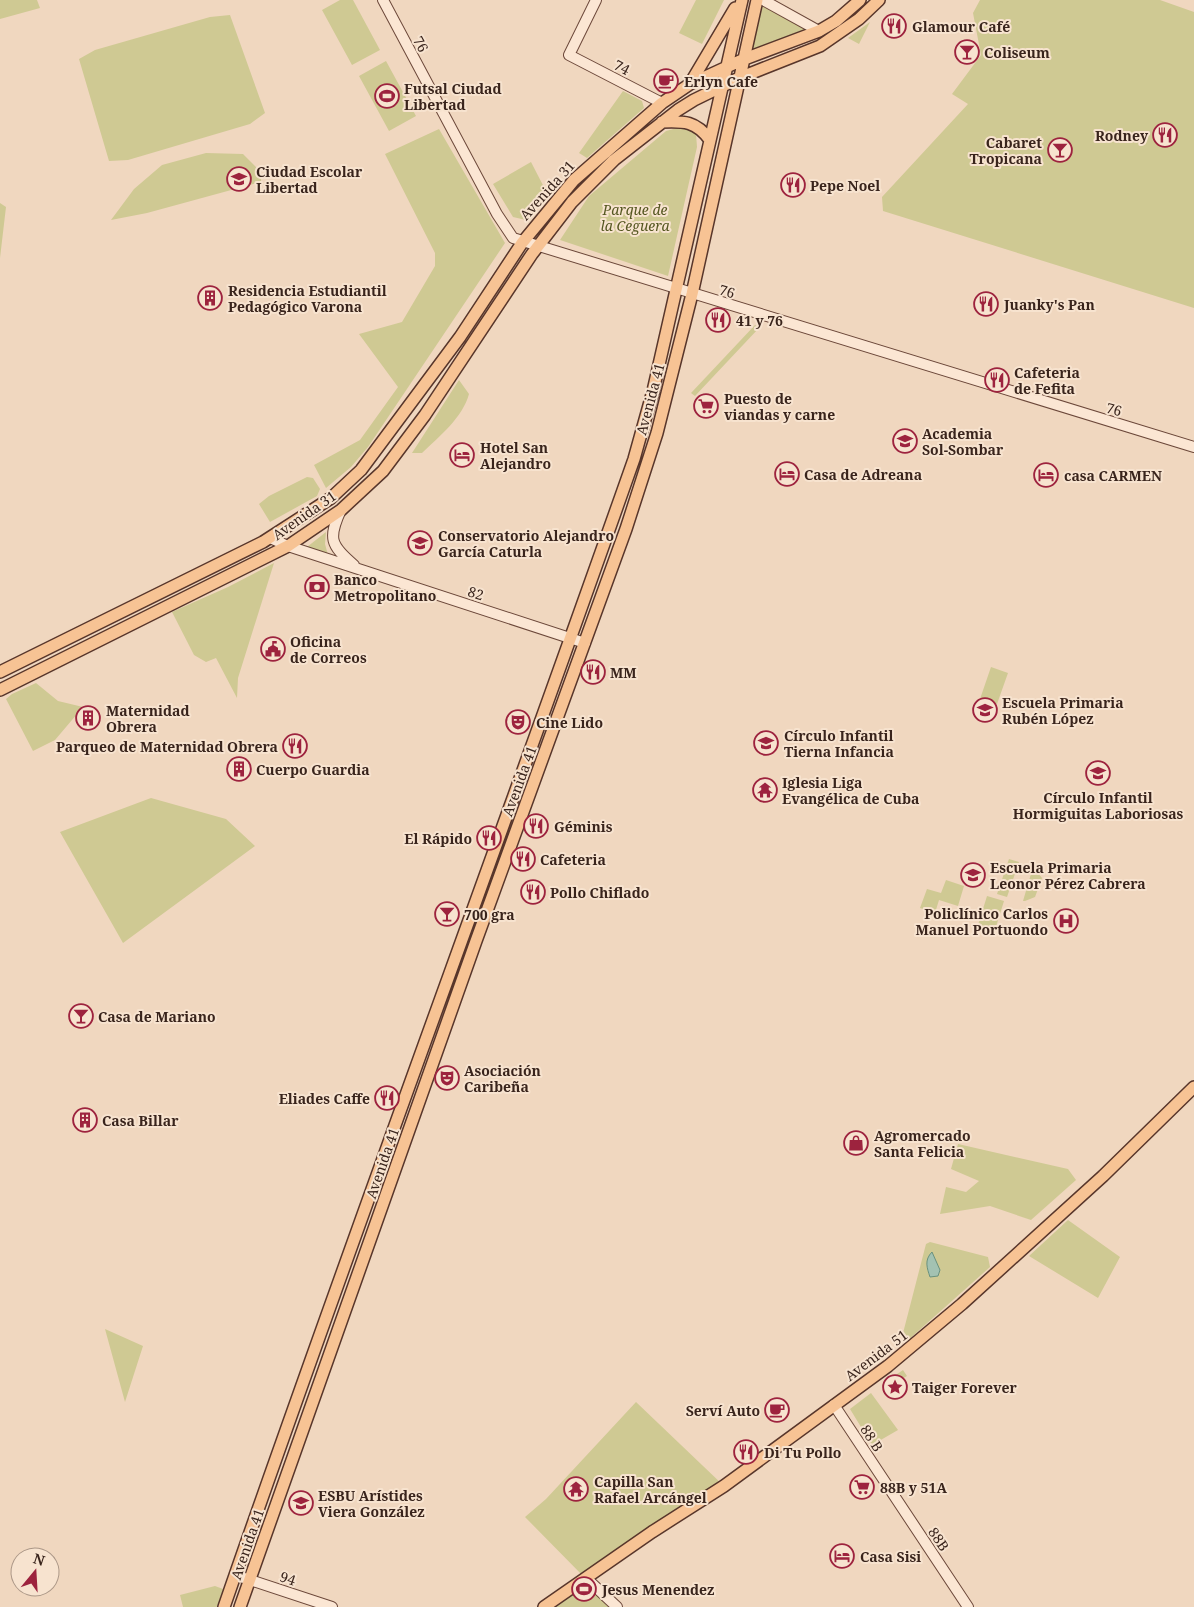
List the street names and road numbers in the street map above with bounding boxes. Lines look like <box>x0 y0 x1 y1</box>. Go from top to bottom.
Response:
street label: 76 <box>409 33 433 56</box>
street label: 74 <box>611 55 634 79</box>
street label: Avenida 31 <box>515 156 579 224</box>
street label: 76 <box>717 280 737 302</box>
street label: Avenida 41 <box>631 361 669 437</box>
street label: 76 <box>1104 398 1124 420</box>
street label: Avenida 31 <box>268 486 340 544</box>
street label: 82 <box>466 582 486 604</box>
street label: Avenida 41 <box>497 743 541 819</box>
street label: Avenida 41 <box>361 1125 403 1201</box>
street label: Avenida 51 <box>841 1325 911 1385</box>
street label: 88 B <box>856 1421 888 1455</box>
street label: Avenida 41 <box>226 1506 268 1582</box>
street label: 88B <box>924 1523 954 1555</box>
street label: 94 <box>278 1566 299 1590</box>

